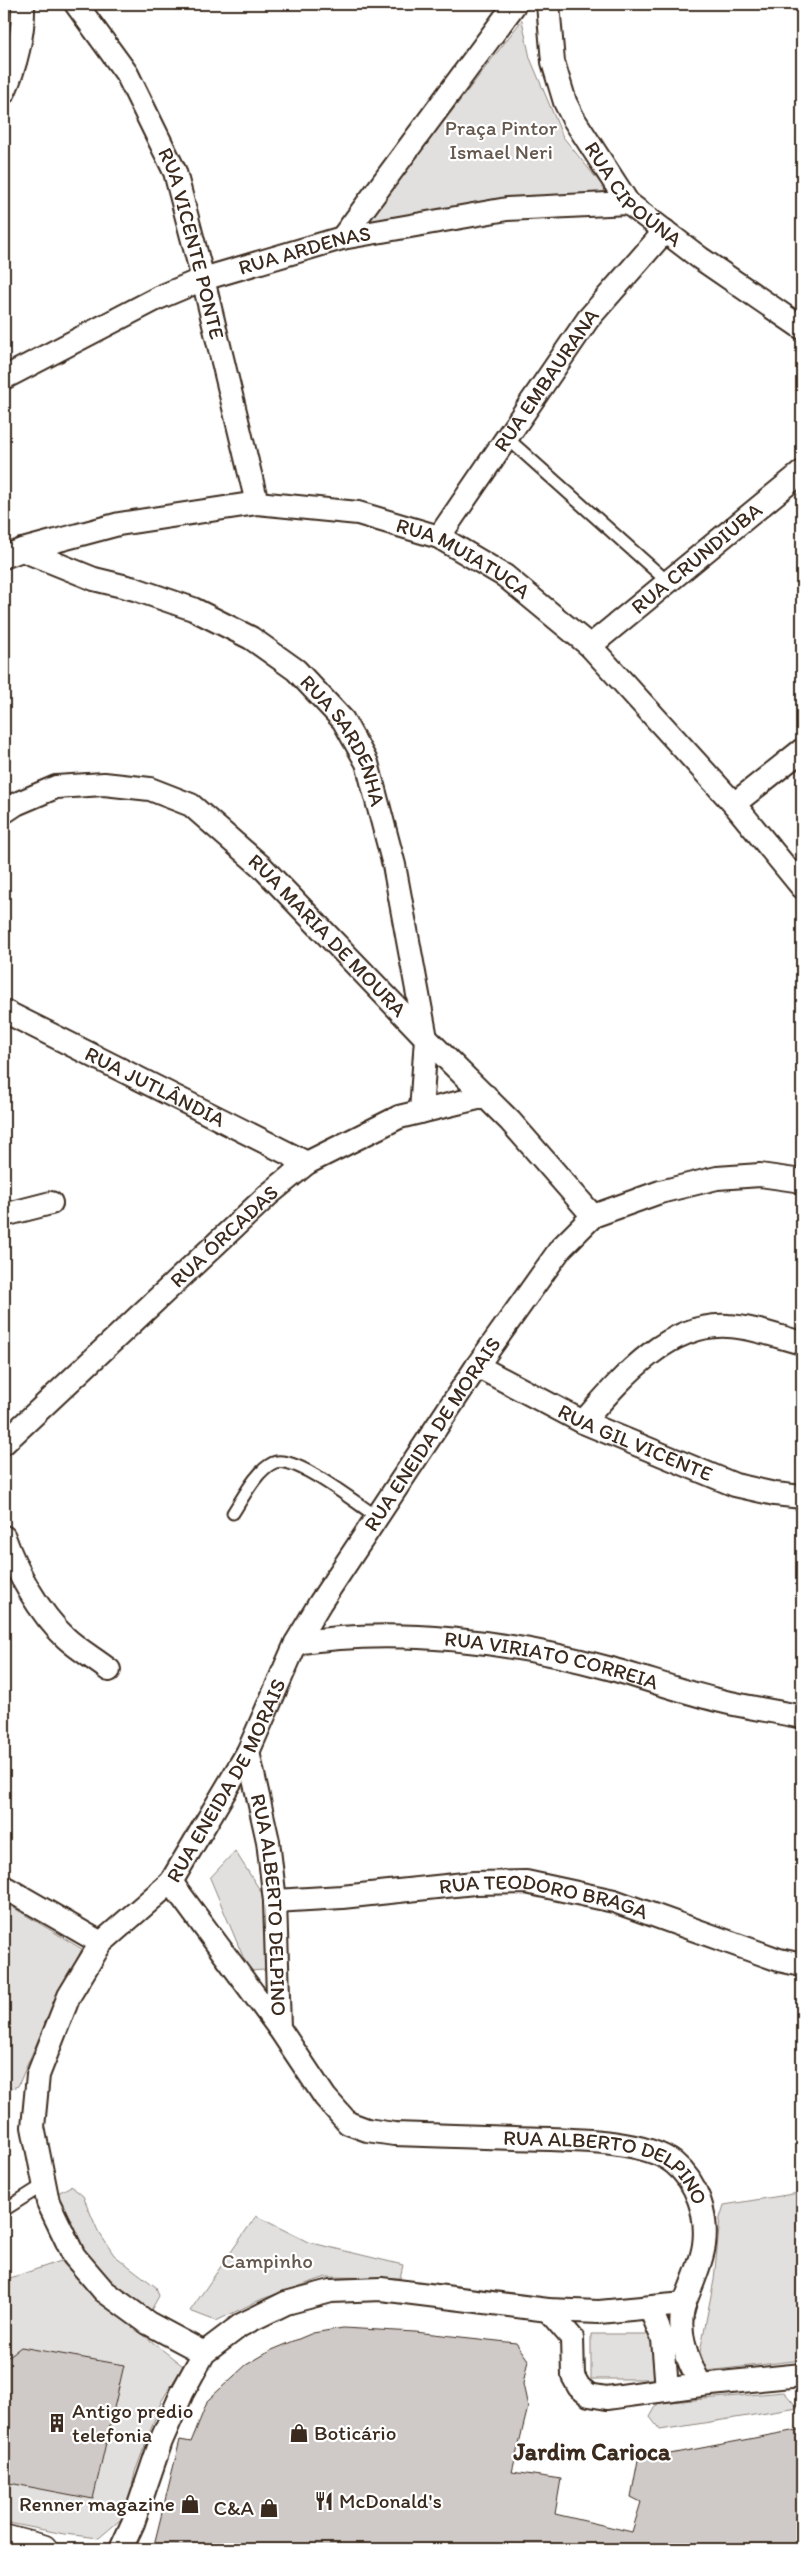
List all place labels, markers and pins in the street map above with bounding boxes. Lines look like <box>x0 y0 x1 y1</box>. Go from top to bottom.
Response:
place label: Antigo predio telefonia <box>72 2398 193 2447</box>
building icon: Antigo predio telefonia <box>46 2412 68 2434</box>
place label: Boticário <box>314 2420 396 2445</box>
shop icon: Boticário <box>288 2422 310 2444</box>
place label: McDonald's <box>339 2488 442 2513</box>
restaurant icon: McDonald's <box>313 2490 335 2512</box>
place label: Renner magazine <box>19 2491 175 2516</box>
shop icon: Renner magazine <box>179 2493 201 2515</box>
place label: C&A <box>213 2495 255 2520</box>
shop icon: C&A <box>258 2497 280 2519</box>

